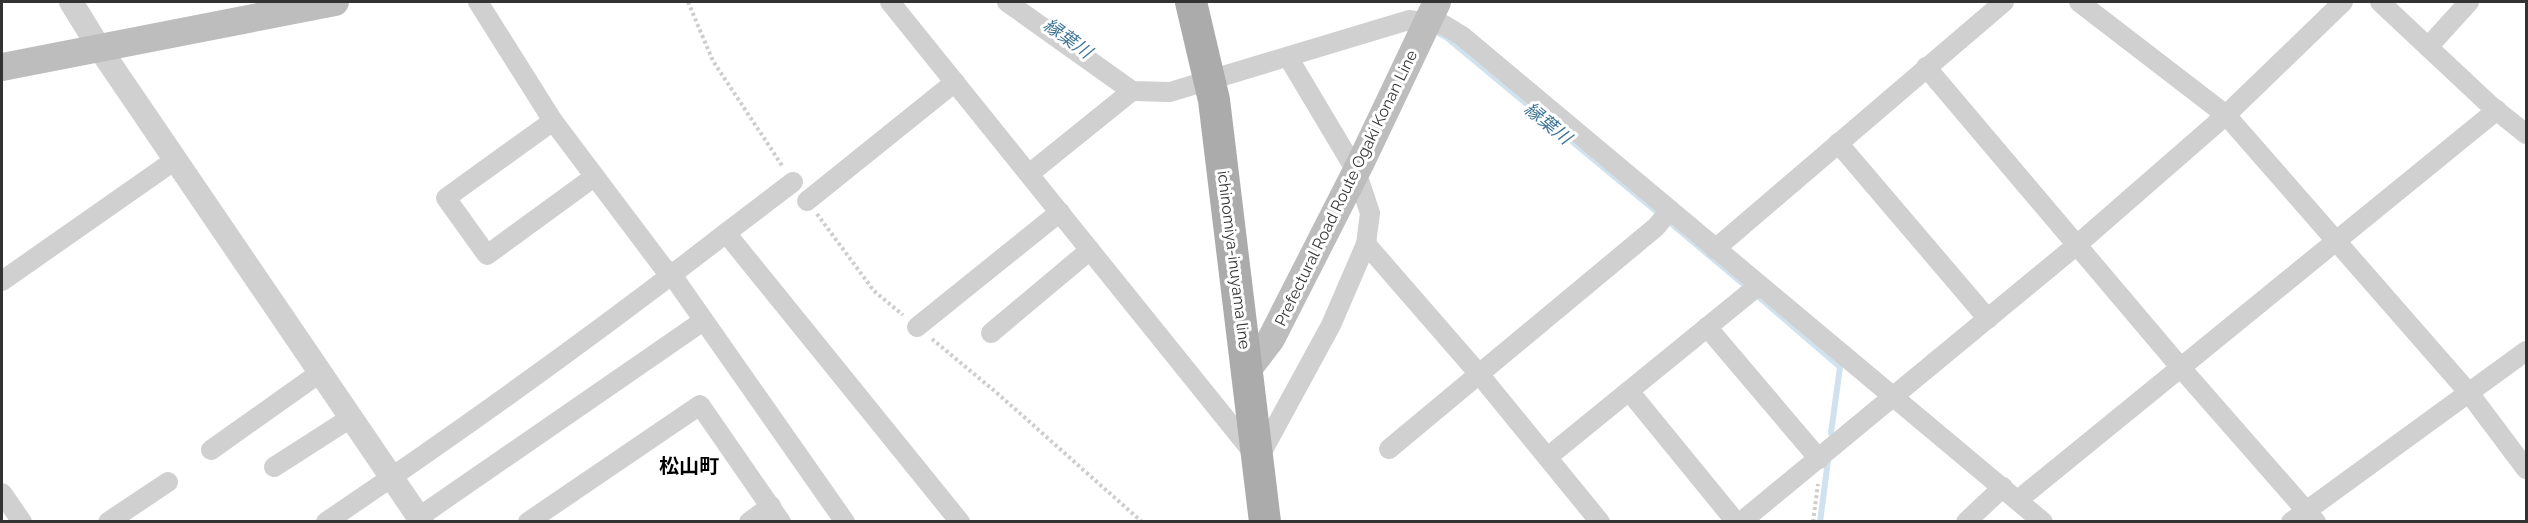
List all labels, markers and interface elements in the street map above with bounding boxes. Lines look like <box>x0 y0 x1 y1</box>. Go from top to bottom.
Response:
water label: 縁葉川 <box>1040 14 1098 64</box>
street label: Prefectural Road Route Ogaki Konan Line <box>1271 47 1421 329</box>
water label: 縁葉川 <box>1520 98 1577 149</box>
street label: ichinomiya-inuyama line <box>1214 170 1254 350</box>
district label: 松山町 <box>659 454 719 478</box>

